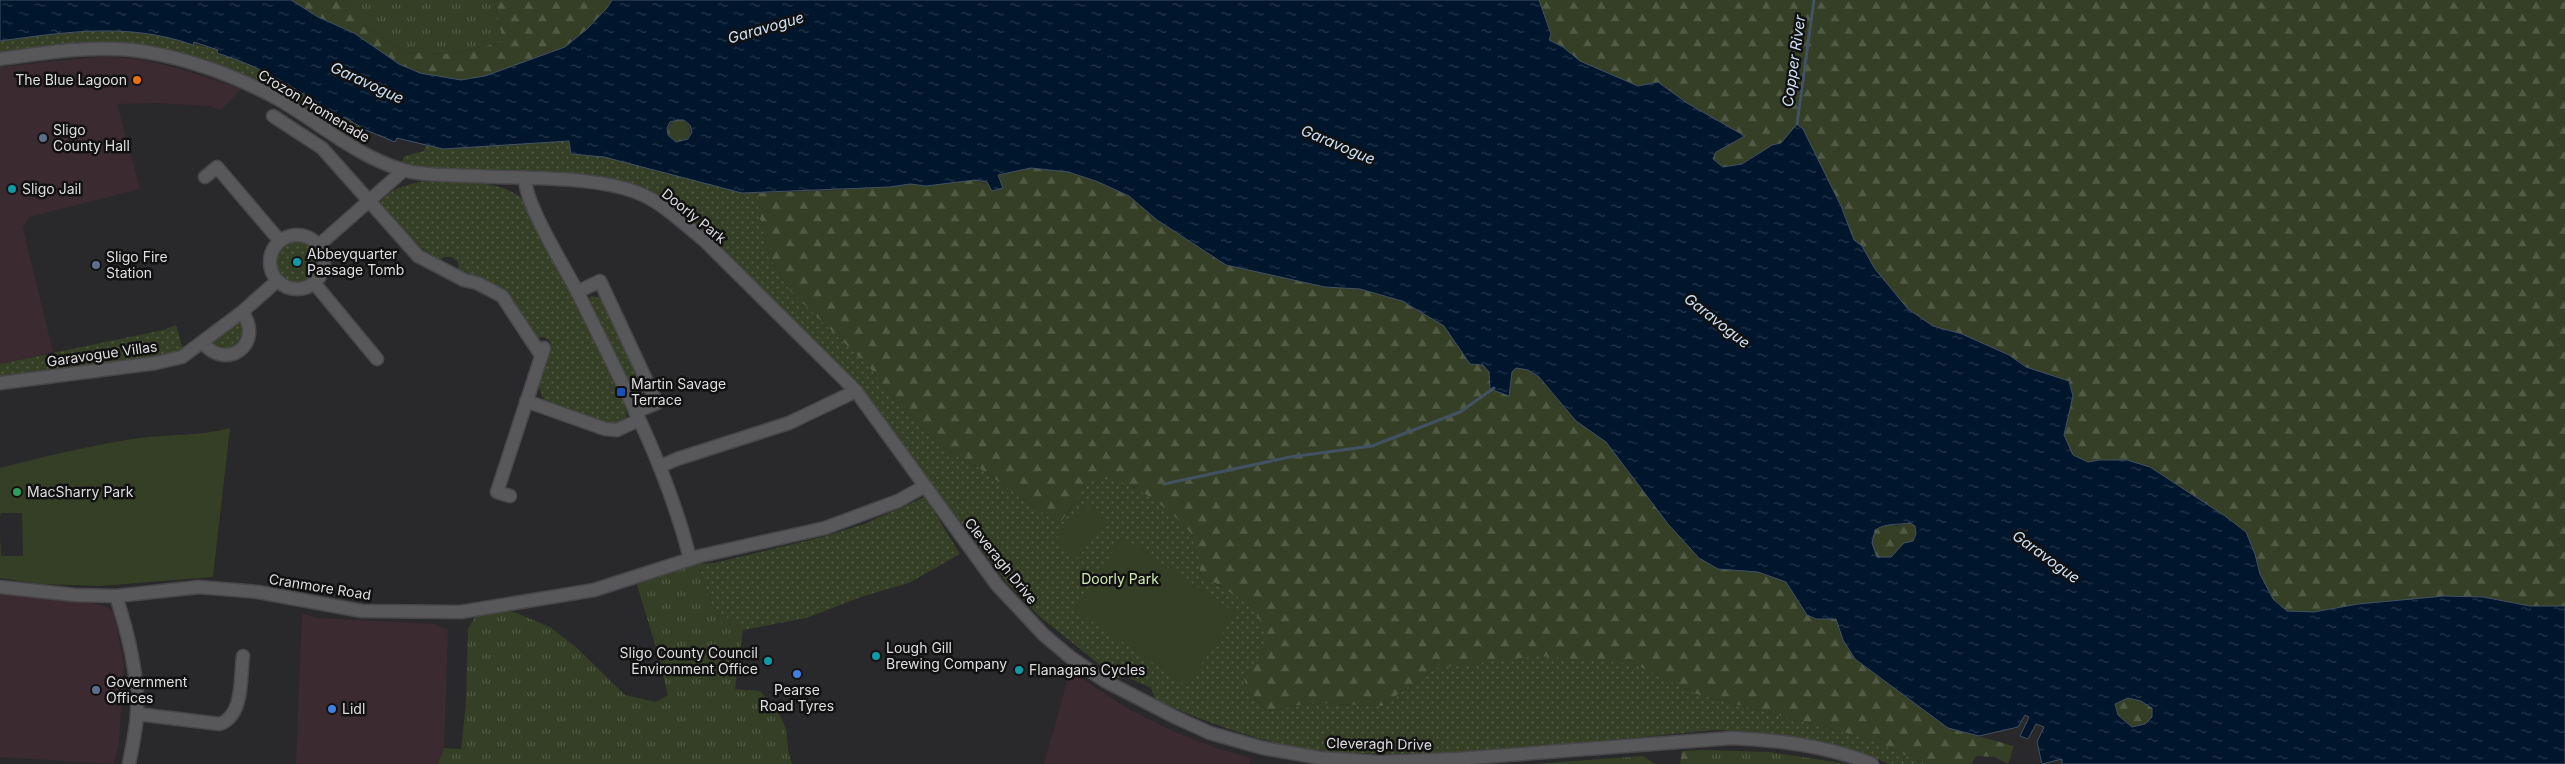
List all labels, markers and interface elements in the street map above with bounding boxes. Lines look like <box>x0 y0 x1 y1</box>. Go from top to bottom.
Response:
water label: Garavogue <box>725 8 806 47</box>
water label: Copper River <box>1778 13 1809 108</box>
water label: Garavogue <box>328 57 407 108</box>
street label: Crozon Promenade <box>255 66 373 146</box>
place label: The Blue Lagoon <box>15 71 127 88</box>
marker: The Blue Lagoon <box>131 74 143 86</box>
water label: Garavogue <box>1298 120 1378 169</box>
place label: Sligo County Hall <box>53 121 130 154</box>
marker: Sligo County Hall <box>37 132 49 144</box>
place label: Sligo Jail <box>22 180 81 197</box>
marker: Sligo Jail <box>6 183 18 195</box>
street label: Doorly Park <box>659 185 730 247</box>
place label: Abbeyquarter Passage Tomb <box>307 245 404 278</box>
place label: Sligo Fire Station <box>106 248 168 281</box>
marker: Abbeyquarter Passage Tomb <box>291 256 303 268</box>
marker: Sligo Fire Station <box>90 259 102 271</box>
water label: Garavogue <box>1680 289 1754 352</box>
street label: Garavogue Villas <box>46 337 158 370</box>
place label: Martin Savage Terrace <box>631 375 726 408</box>
marker: Martin Savage Terrace <box>615 386 627 398</box>
place label: MacSharry Park <box>27 483 134 500</box>
marker: MacSharry Park <box>11 486 23 498</box>
street label: Cleveragh Drive <box>961 514 1041 607</box>
water label: Garavogue <box>2009 526 2084 587</box>
street label: Cranmore Road <box>268 570 372 603</box>
park label: Doorly Park <box>1081 570 1159 587</box>
place label: Lough Gill Brewing Company <box>886 639 1007 672</box>
place label: Sligo County Council Environment Office <box>620 644 758 677</box>
marker: Lough Gill Brewing Company <box>870 650 882 662</box>
marker: Sligo County Council Environment Office <box>762 655 774 667</box>
place label: Flanagans Cycles <box>1029 661 1145 678</box>
marker: Flanagans Cycles <box>1013 664 1025 676</box>
marker: Pearse Road Tyres <box>791 668 803 680</box>
place label: Government Offices <box>106 673 188 706</box>
place label: Pearse Road Tyres <box>760 681 834 714</box>
marker: Government Offices <box>90 684 102 696</box>
place label: Lidl <box>342 700 365 717</box>
marker: Lidl <box>326 703 338 715</box>
street label: Cleveragh Drive <box>1326 734 1432 753</box>

